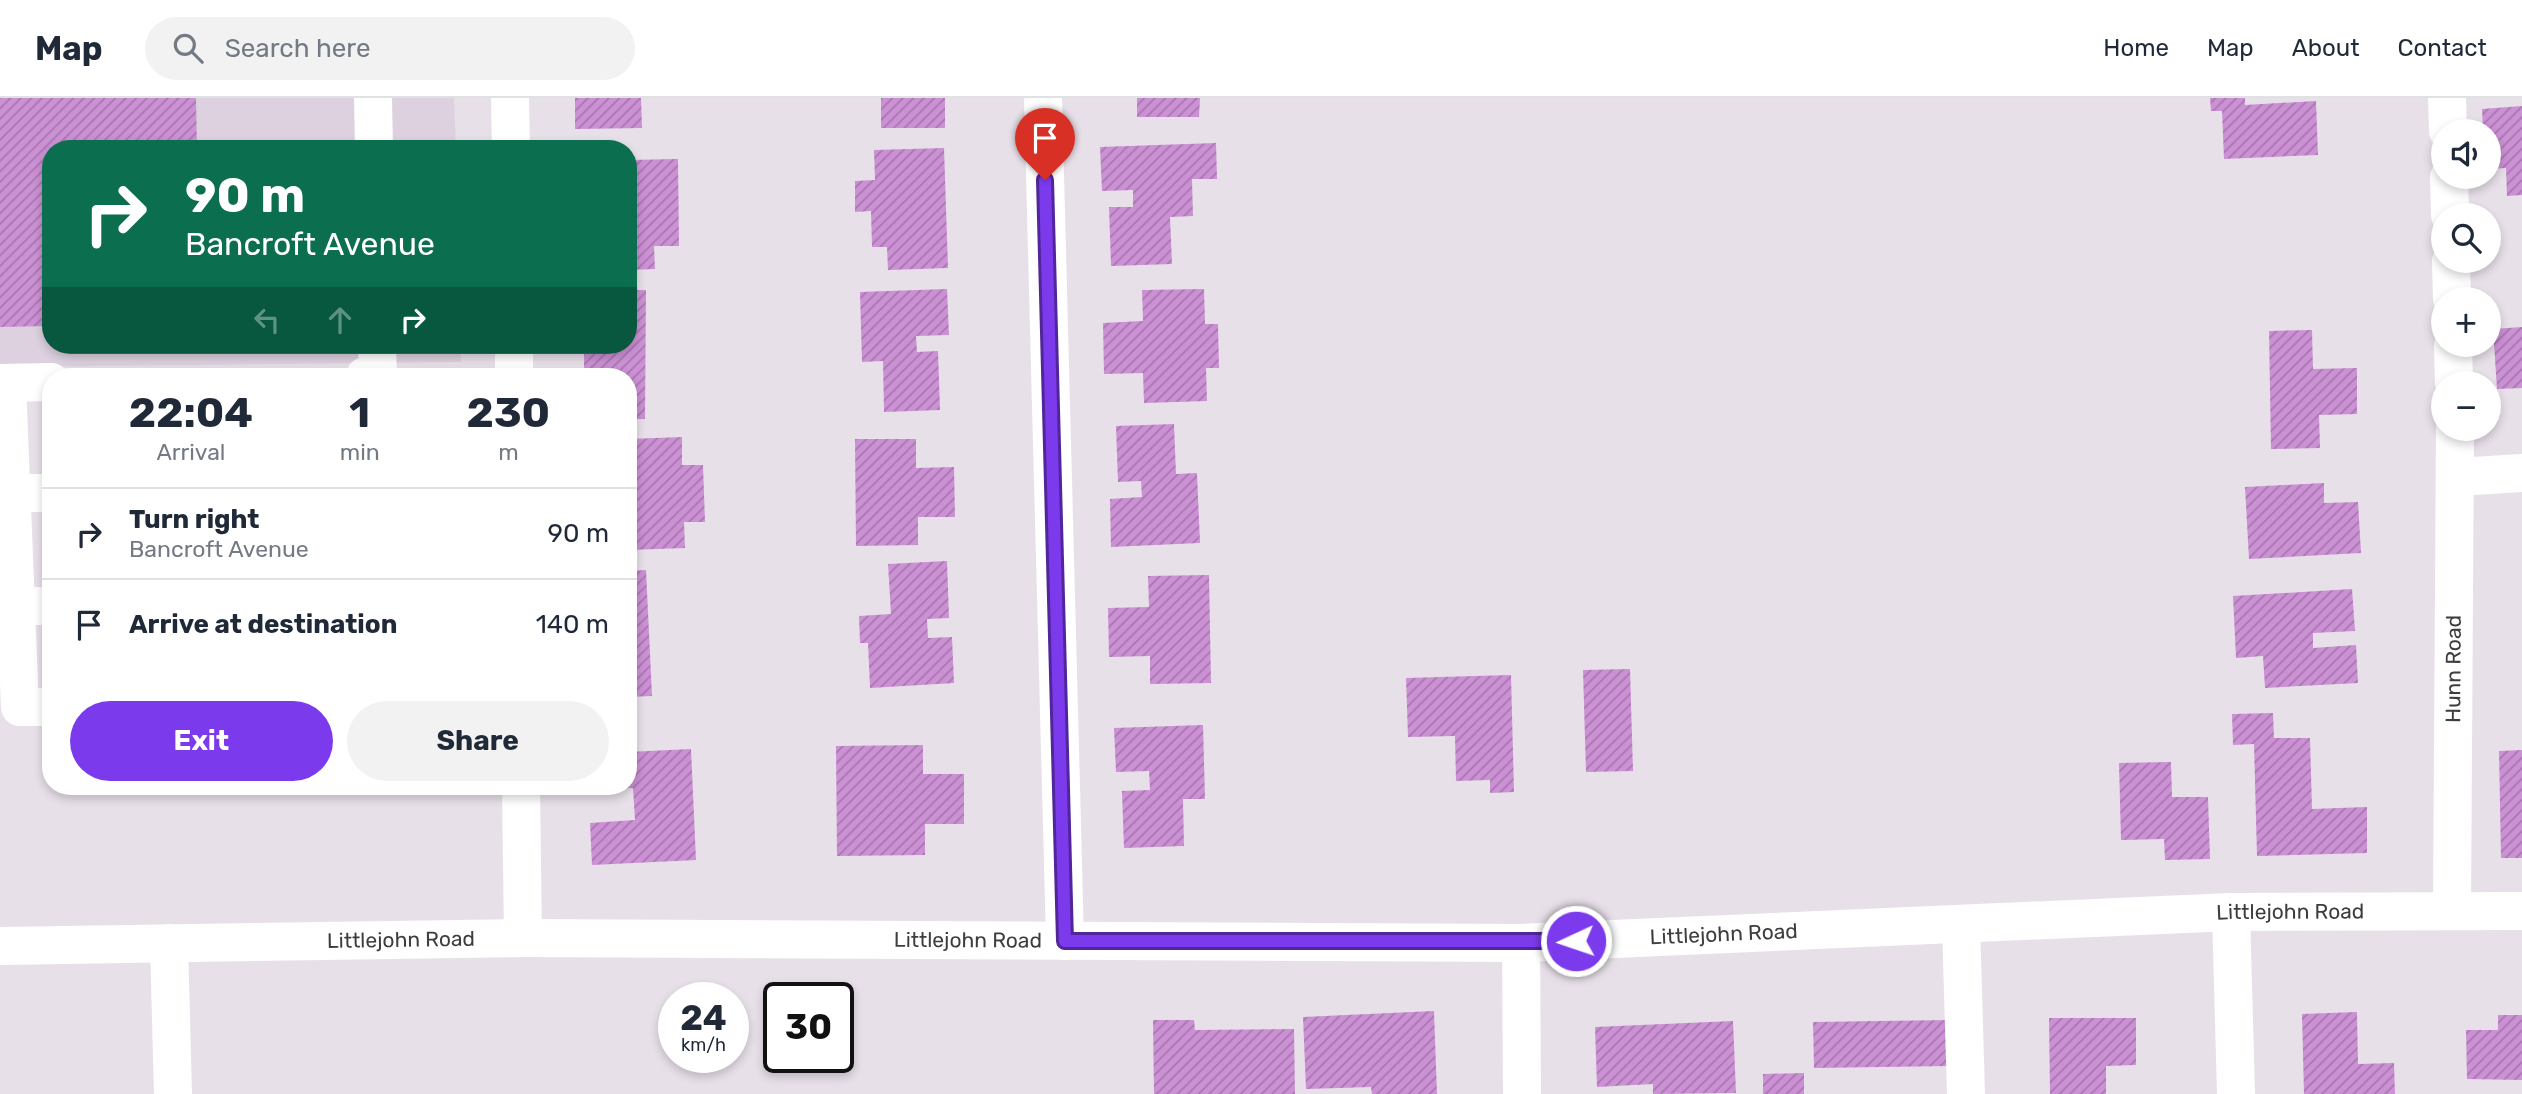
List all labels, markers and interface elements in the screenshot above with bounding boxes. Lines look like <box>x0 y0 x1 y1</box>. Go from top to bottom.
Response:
search box <box>145 17 635 80</box>
text: Map <box>35 29 103 68</box>
icon: search <box>169 29 207 67</box>
text: Search here <box>225 33 370 64</box>
text: Home <box>2103 34 2169 62</box>
text: Map <box>2207 34 2254 62</box>
text: About <box>2292 34 2360 62</box>
text: Contact <box>2398 34 2487 62</box>
pin <box>1015 108 1075 180</box>
icon: arrive <box>1026 119 1064 157</box>
map controls <box>2431 119 2501 441</box>
button: sound <box>2431 119 2501 189</box>
text: 90 m <box>185 166 305 224</box>
icon: right <box>70 168 161 259</box>
button: search <box>2431 203 2501 273</box>
text: Bancroft Avenue <box>185 225 435 263</box>
button: + <box>2431 287 2501 357</box>
icon: left <box>248 301 286 339</box>
icon: ahead <box>321 301 359 339</box>
icon: right <box>394 301 432 339</box>
button: − <box>2431 371 2501 441</box>
text: 22:04 <box>129 388 253 438</box>
text: 1 <box>349 388 370 438</box>
text: 230 <box>467 388 550 438</box>
text: Arrival <box>156 438 225 466</box>
text: min <box>340 438 380 466</box>
text: m <box>498 438 519 466</box>
text: Turn right <box>129 504 259 535</box>
icon: right <box>70 515 108 553</box>
text: 90 m <box>548 518 609 549</box>
text: Bancroft Avenue <box>129 535 309 563</box>
icon: arrive <box>70 606 108 644</box>
text: Arrive at destination <box>129 609 397 640</box>
text: 140 m <box>536 609 609 640</box>
street label: Hunn Road <box>2440 615 2466 723</box>
button: Exit <box>70 701 333 781</box>
button: Share <box>347 701 609 781</box>
street label: Littlejohn Road <box>2216 899 2364 925</box>
position arrow <box>1539 904 1613 978</box>
street label: Littlejohn Road <box>1649 918 1798 949</box>
street label: Littlejohn Road <box>327 926 475 953</box>
street label: Littlejohn Road <box>894 927 1042 953</box>
speed limit sign: 30 <box>763 982 854 1073</box>
text: 24 <box>680 997 727 1039</box>
text: km/h <box>681 1034 726 1056</box>

